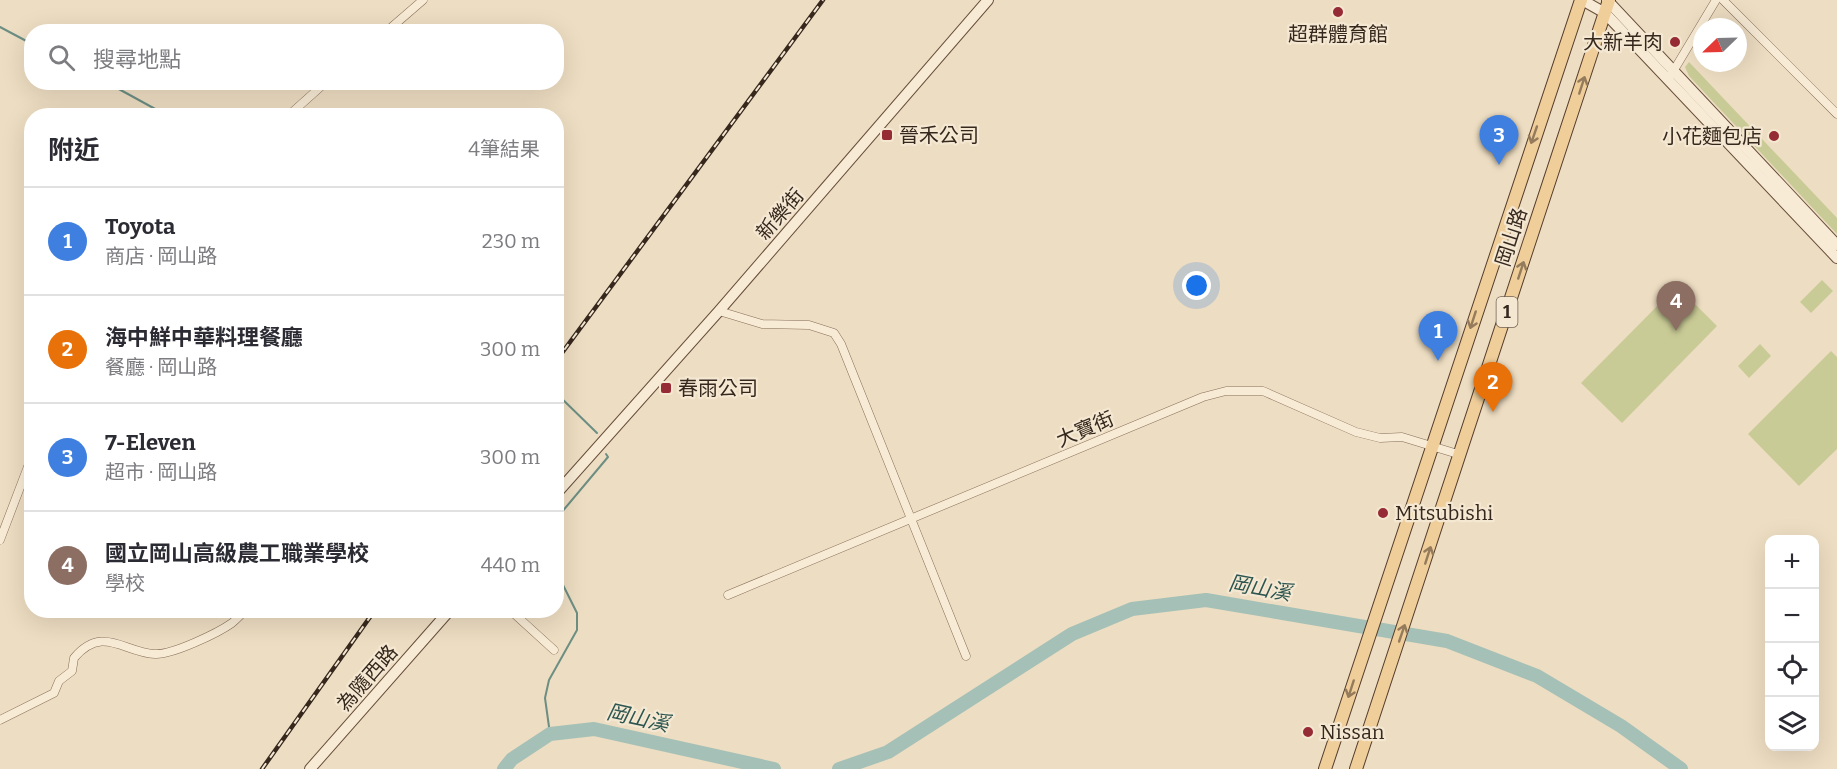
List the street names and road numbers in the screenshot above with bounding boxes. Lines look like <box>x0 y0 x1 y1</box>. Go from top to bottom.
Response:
street label: 新樂街 <box>751 183 809 245</box>
street label: 岡山路 <box>1490 205 1532 269</box>
road number: 1 <box>1496 297 1518 327</box>
street label: 大寶街 <box>1053 406 1117 452</box>
street label: 為隨西路 <box>332 640 402 716</box>

